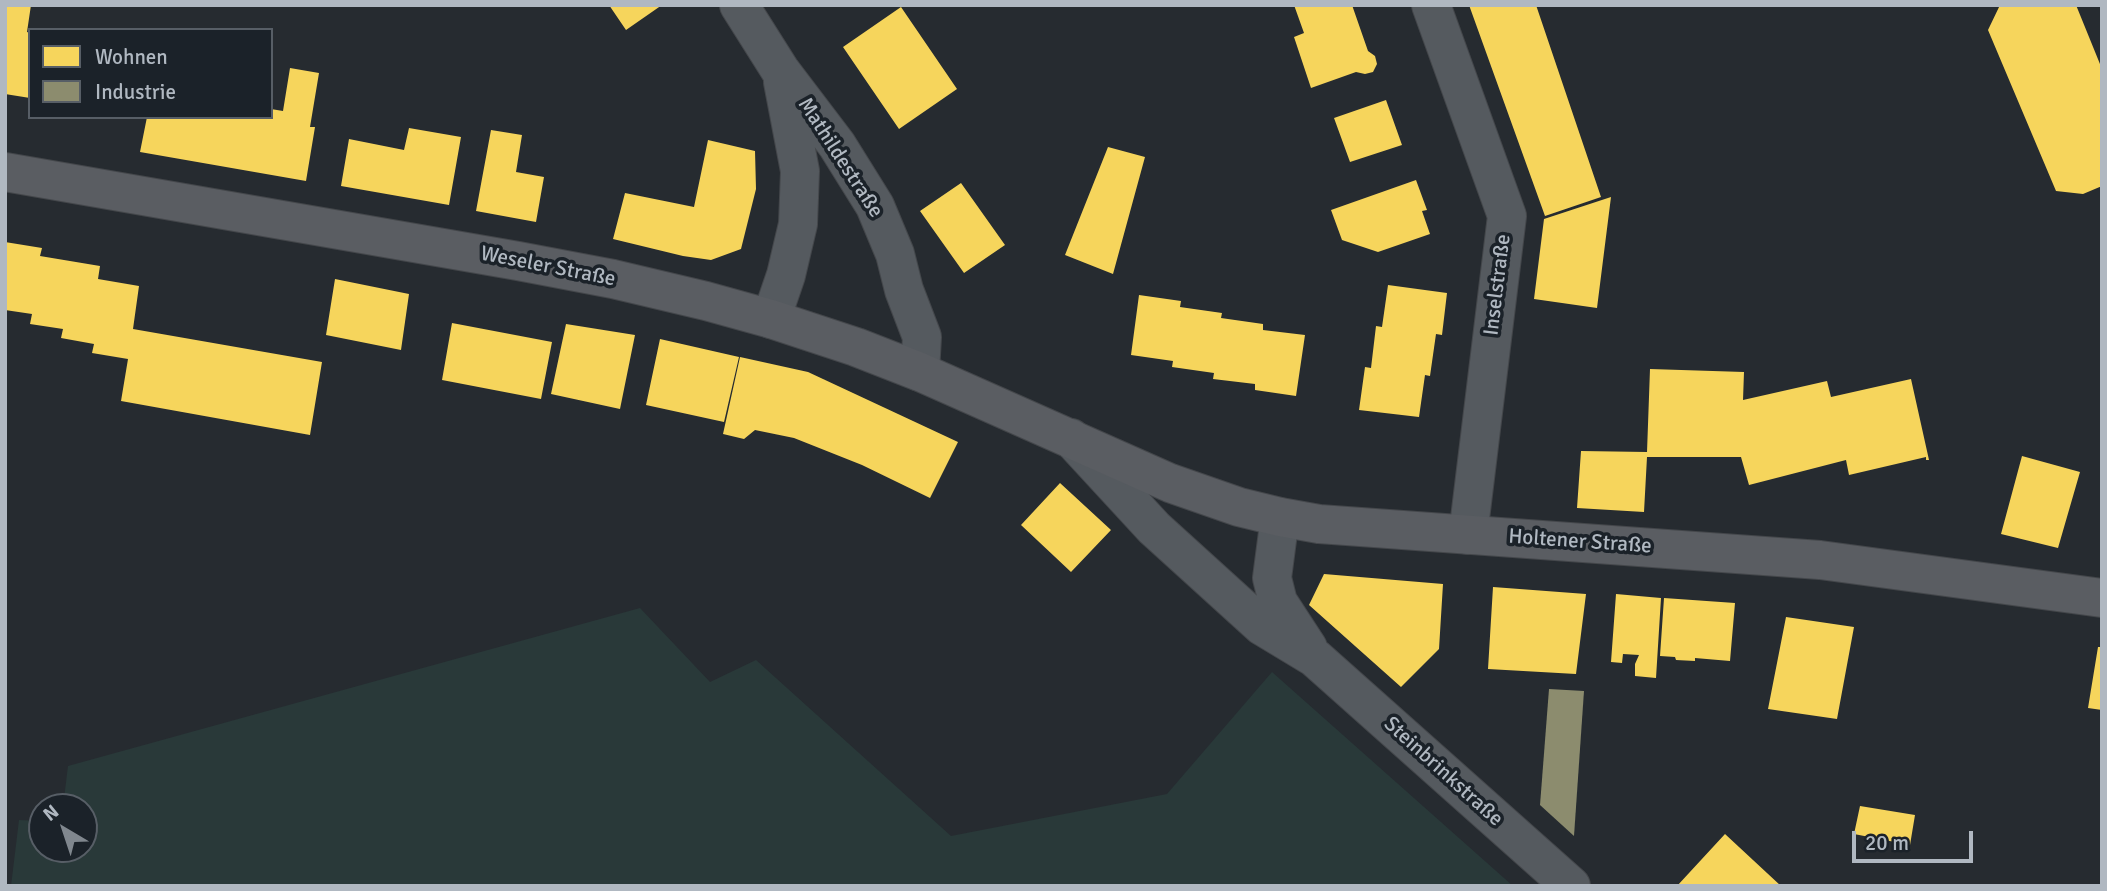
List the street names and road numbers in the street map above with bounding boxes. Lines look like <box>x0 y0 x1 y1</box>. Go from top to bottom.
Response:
street label: Mathildestraße <box>792 93 888 223</box>
street label: Inselstraße <box>1479 233 1517 337</box>
street label: Weseler Straße <box>478 242 618 292</box>
street label: Holtener Straße <box>1507 524 1653 560</box>
street label: Steinbrinkstraße <box>1378 712 1508 832</box>

